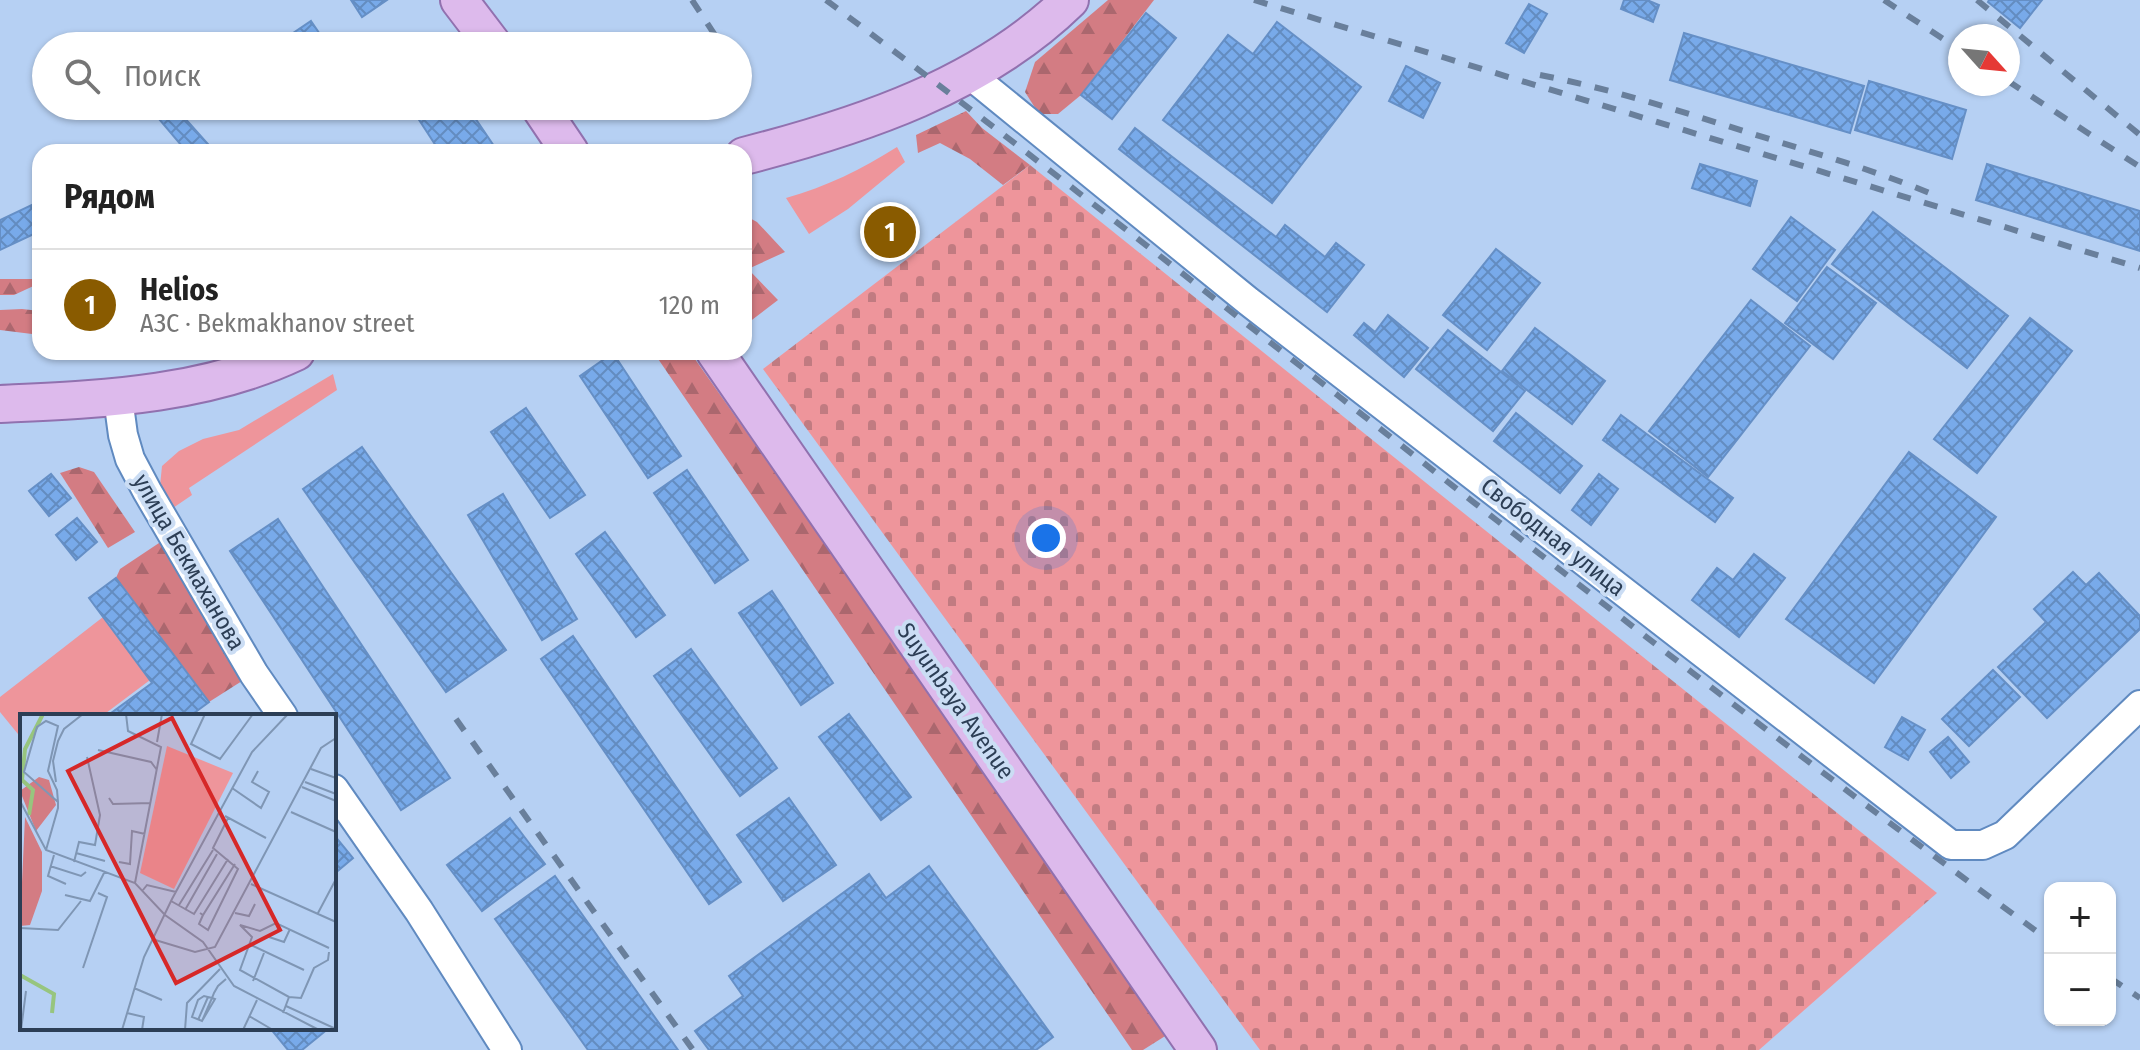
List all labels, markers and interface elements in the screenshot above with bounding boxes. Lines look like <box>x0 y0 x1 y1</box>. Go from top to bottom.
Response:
north arrow <box>1948 24 2020 96</box>
search box <box>32 32 752 120</box>
icon: search <box>60 54 104 98</box>
text: Поиск <box>124 58 201 94</box>
text: Рядом <box>64 176 155 217</box>
pin: 1 <box>864 202 916 262</box>
text: Helios <box>140 272 218 308</box>
text: 1 <box>85 290 96 321</box>
text: 120 m <box>659 290 720 321</box>
text: АЗС · Bekmakhanov street <box>140 308 415 339</box>
street label: улица Бекмаханова <box>127 469 251 655</box>
street label: Свободная улица <box>1475 472 1631 602</box>
your location <box>1026 518 1066 558</box>
street label: Suyunbaya Avenue <box>892 618 1020 784</box>
inset map <box>20 714 336 1030</box>
map controls <box>2044 882 2116 1026</box>
button: + <box>2044 882 2116 954</box>
button: − <box>2044 954 2116 1026</box>

